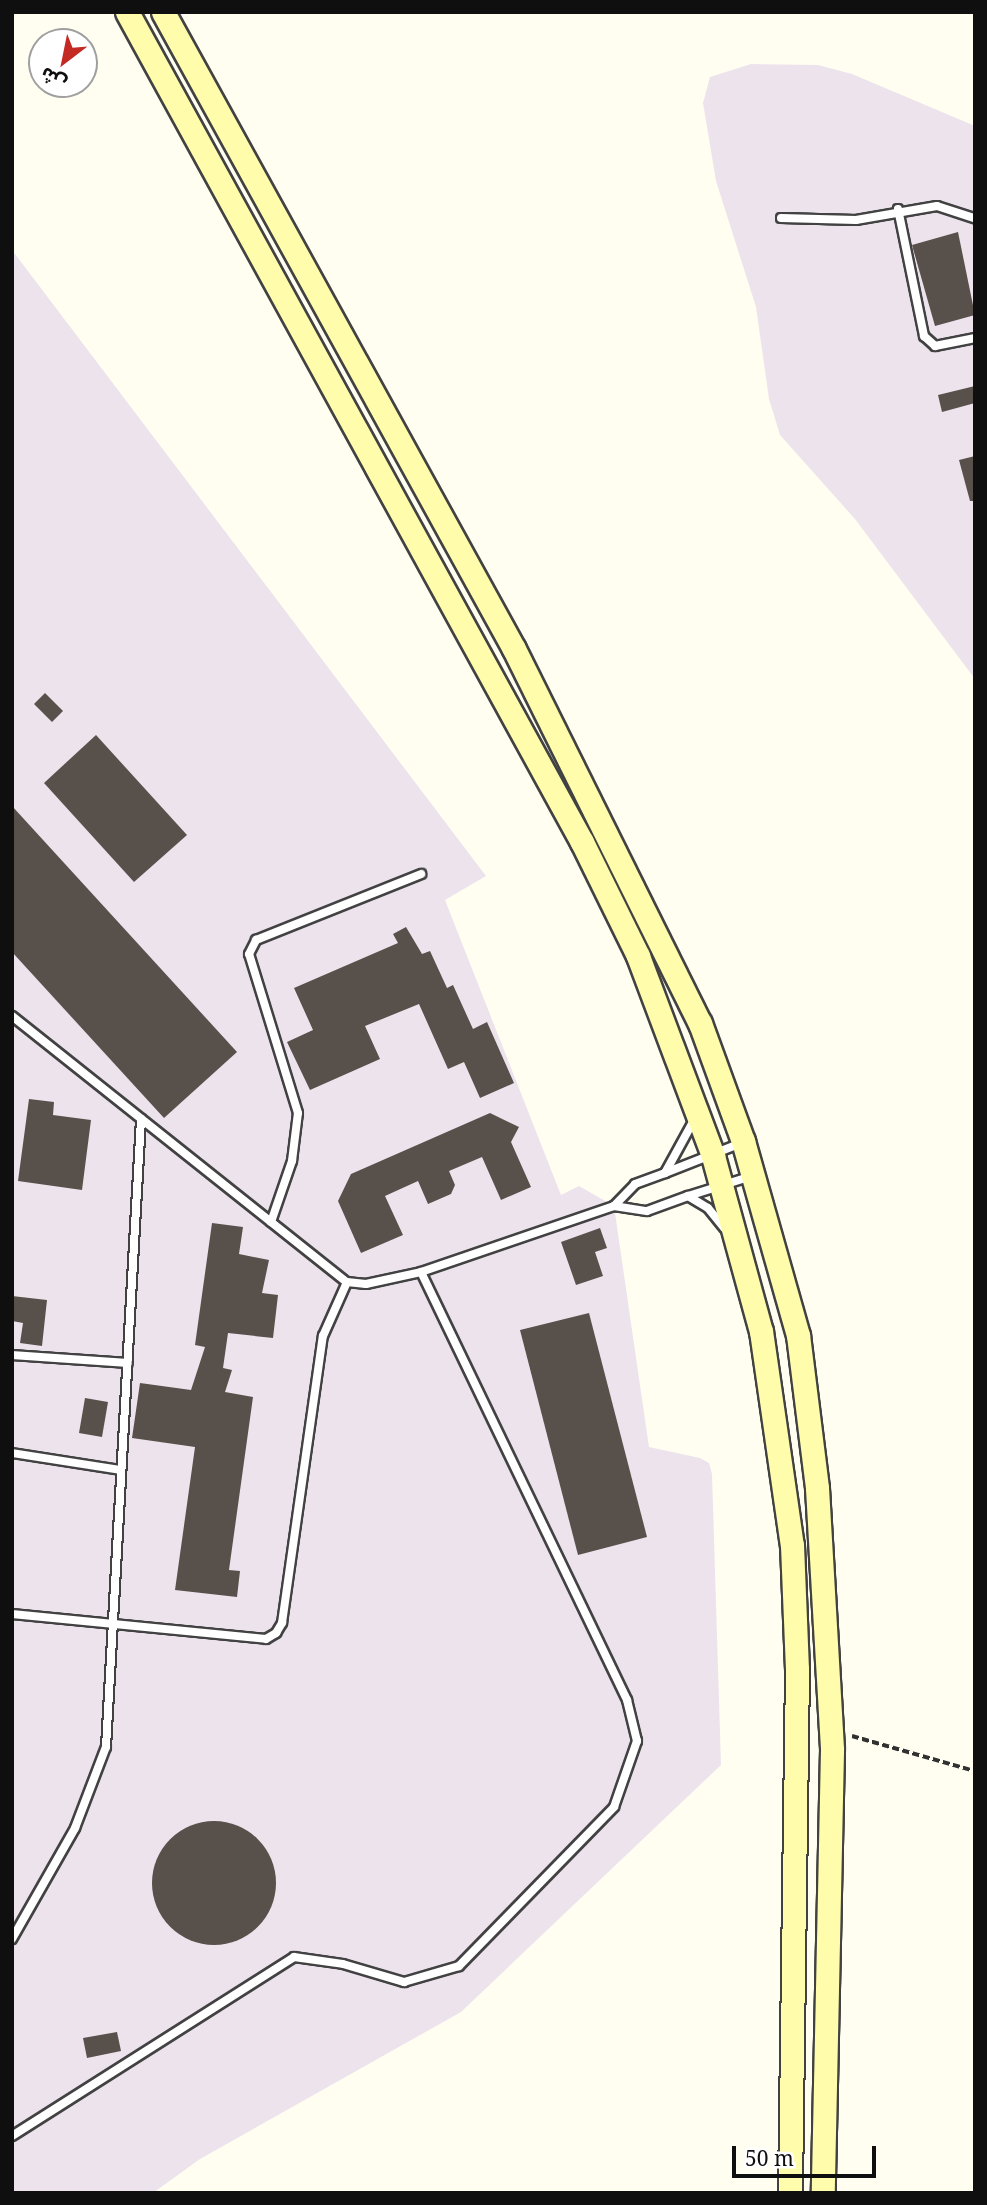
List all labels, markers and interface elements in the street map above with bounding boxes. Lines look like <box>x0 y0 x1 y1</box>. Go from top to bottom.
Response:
north arrow <box>28 28 98 98</box>
text: ش <box>35 61 71 97</box>
scale bar <box>735 2132 878 2176</box>
text: 50 m <box>745 2144 794 2172</box>

